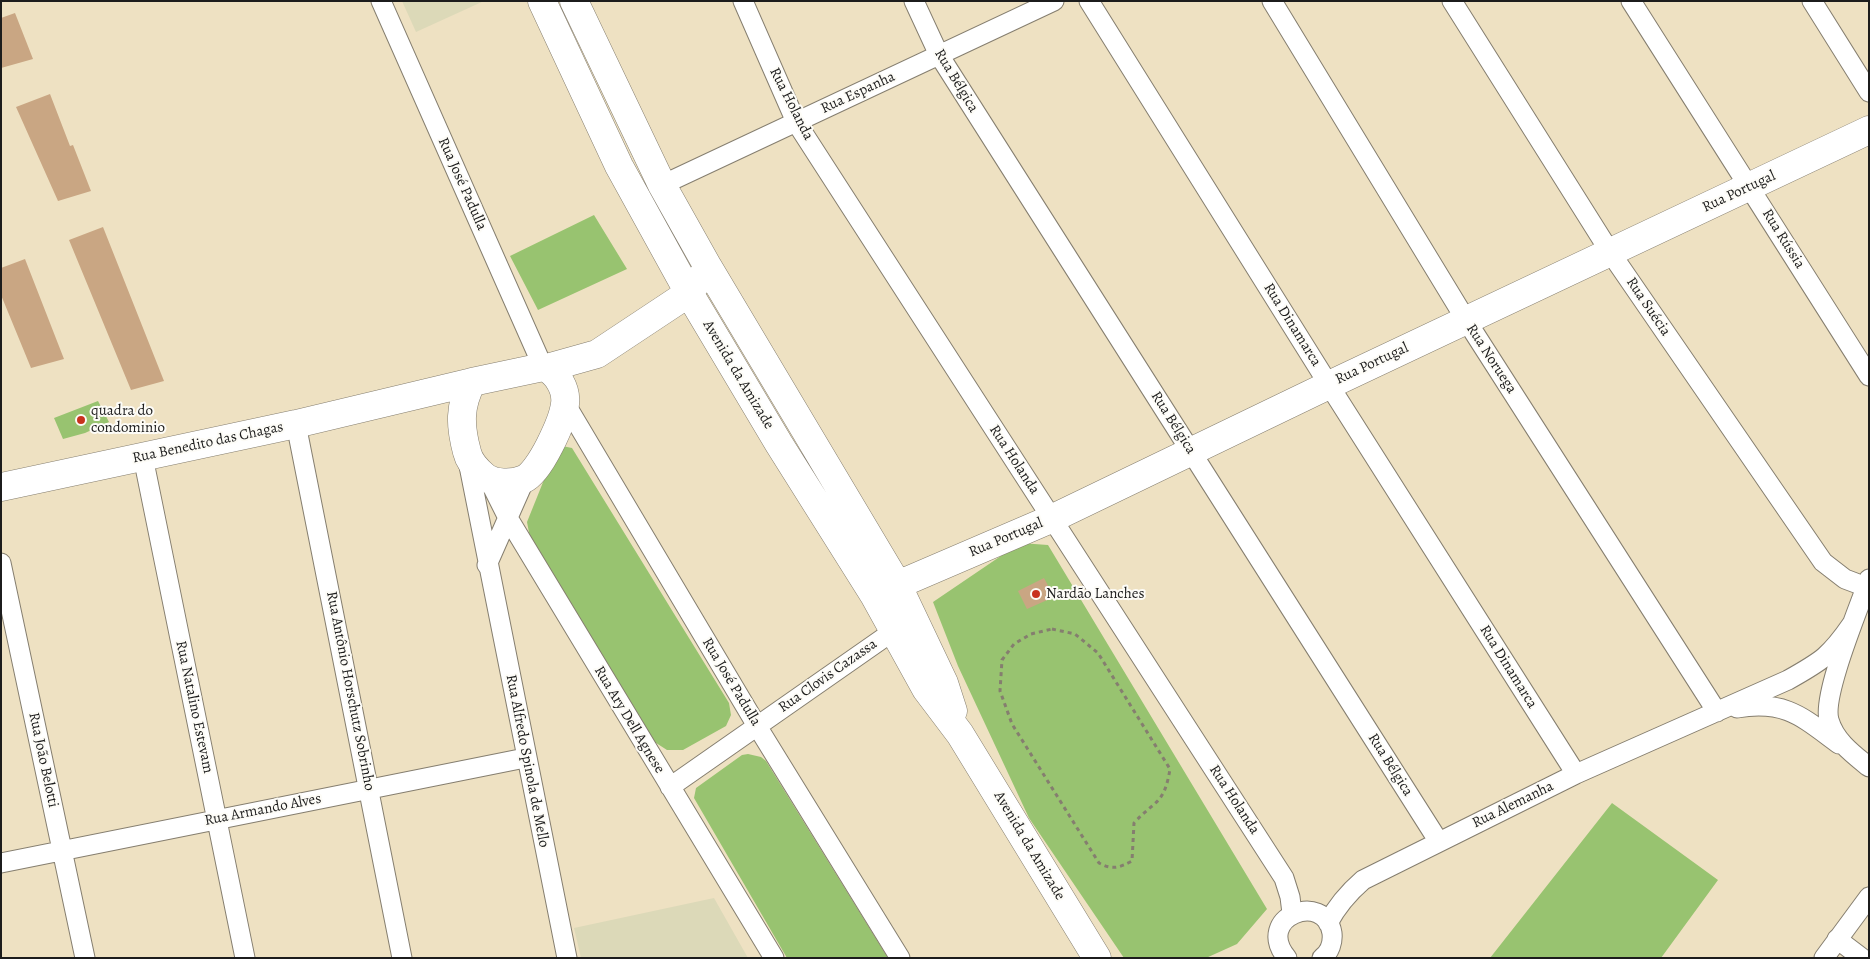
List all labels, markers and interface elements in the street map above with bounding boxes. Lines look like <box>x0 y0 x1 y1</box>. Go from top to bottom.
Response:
street label: Rua Bélgica <box>930 46 982 116</box>
street label: Rua Holanda <box>765 65 817 143</box>
street label: Rua Espanha <box>818 68 898 118</box>
street label: Rua José Padulla <box>433 135 491 233</box>
street label: Rua Portugal <box>1700 167 1778 217</box>
street label: Rua Rússia <box>1758 206 1808 272</box>
street label: Rua Suécia <box>1622 274 1674 340</box>
street label: Rua Dinamarca <box>1259 280 1325 370</box>
street label: Avenida da Amizade <box>698 317 778 433</box>
street label: Rua Noruega <box>1462 321 1520 397</box>
street label: Rua Portugal <box>1333 339 1411 389</box>
street label: Rua Bélgica <box>1147 388 1199 458</box>
place label: quadra do condominio <box>91 402 165 437</box>
marker: quadra do condominio <box>75 414 87 426</box>
street label: Rua Benedito das Chagas <box>131 418 285 468</box>
street label: Rua Holanda <box>985 422 1043 498</box>
street label: Rua Portugal <box>966 514 1046 562</box>
place label: Nardão Lanches <box>1046 585 1144 603</box>
marker: Nardão Lanches <box>1030 588 1042 600</box>
street label: Rua Antônio Horschutz Sobrinho <box>322 590 378 792</box>
street label: Rua Dinamarca <box>1475 622 1541 712</box>
street label: Rua José Padulla <box>698 635 764 729</box>
street label: Rua Clovis Cazassa <box>775 635 881 717</box>
street label: Rua Natalino Estevam <box>171 639 217 775</box>
street label: Rua Ary Dell Agnese <box>590 663 668 777</box>
street label: Rua Alfredo Spinola de Mello <box>501 673 553 849</box>
street label: Rua João Belotti <box>24 711 62 809</box>
street label: Rua Bélgica <box>1364 730 1416 800</box>
street label: Rua Holanda <box>1205 762 1263 838</box>
street label: Rua Alemanha <box>1469 778 1557 832</box>
street label: Avenida da Amizade <box>989 788 1069 904</box>
street label: Rua Armando Alves <box>203 790 323 830</box>

